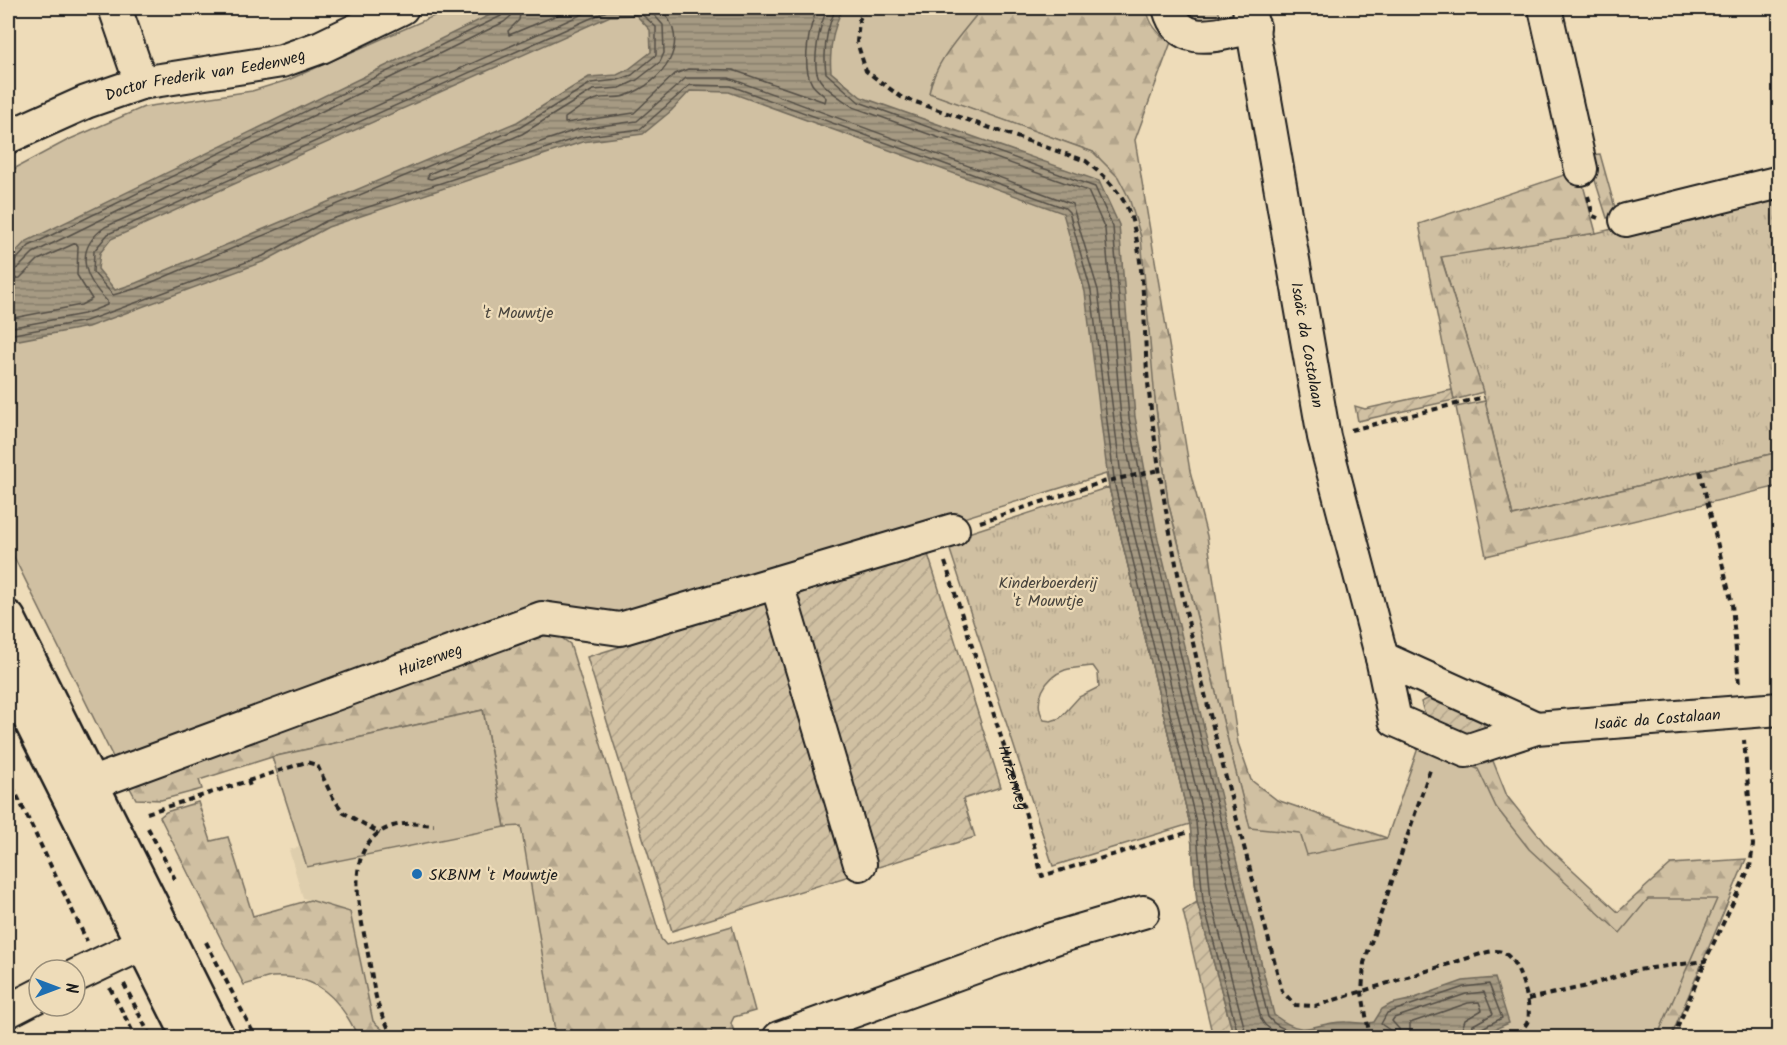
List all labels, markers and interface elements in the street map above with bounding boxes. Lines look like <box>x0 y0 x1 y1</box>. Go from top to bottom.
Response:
street label: Doctor Frederik van Eedenweg <box>102 43 309 109</box>
street label: Isaäc da Costalaan <box>1283 280 1330 410</box>
park label: 't Mouwtje <box>483 301 553 326</box>
park label: Kinderboerderij 't Mouwtje <box>999 571 1098 614</box>
street label: Huizerweg <box>394 637 466 684</box>
street label: Isaäc da Costalaan <box>1593 703 1722 737</box>
street label: Huizerweg <box>990 742 1035 814</box>
place label: SKBNM 't Mouwtje <box>429 863 558 888</box>
marker: SKBNM 't Mouwtje <box>410 867 424 881</box>
north arrow <box>27 958 87 1018</box>
text: N <box>58 983 83 993</box>

